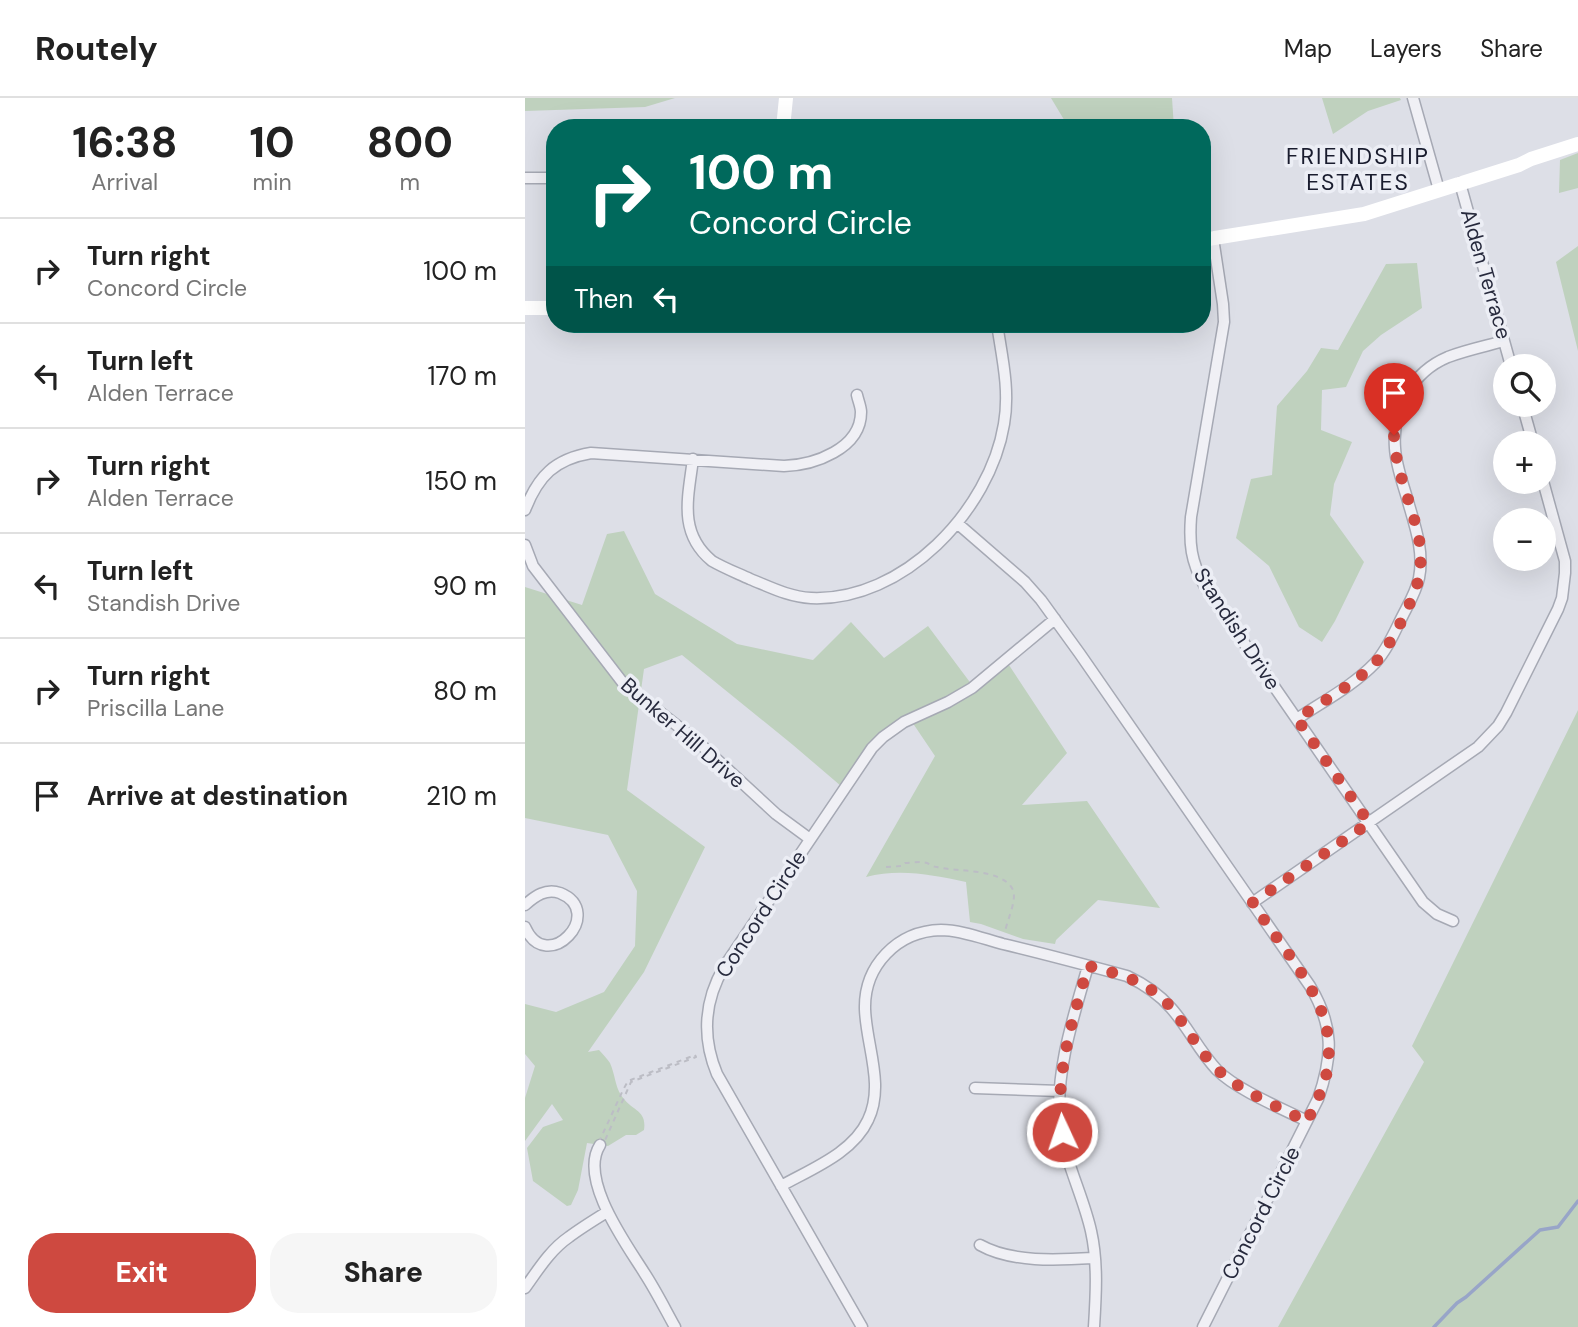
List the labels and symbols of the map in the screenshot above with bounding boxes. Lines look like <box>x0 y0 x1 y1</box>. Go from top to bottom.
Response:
district label: FRIENDSHIP ESTATES <box>1286 141 1430 197</box>
street label: Alden Terrace <box>1454 206 1518 342</box>
pin <box>1364 363 1424 435</box>
street label: Standish Drive <box>1187 563 1287 695</box>
street label: Bunker Hill Drive <box>615 671 751 795</box>
street label: Concord Circle <box>709 845 813 983</box>
position arrow <box>1025 1095 1099 1169</box>
street label: Concord Circle <box>1215 1141 1307 1285</box>

